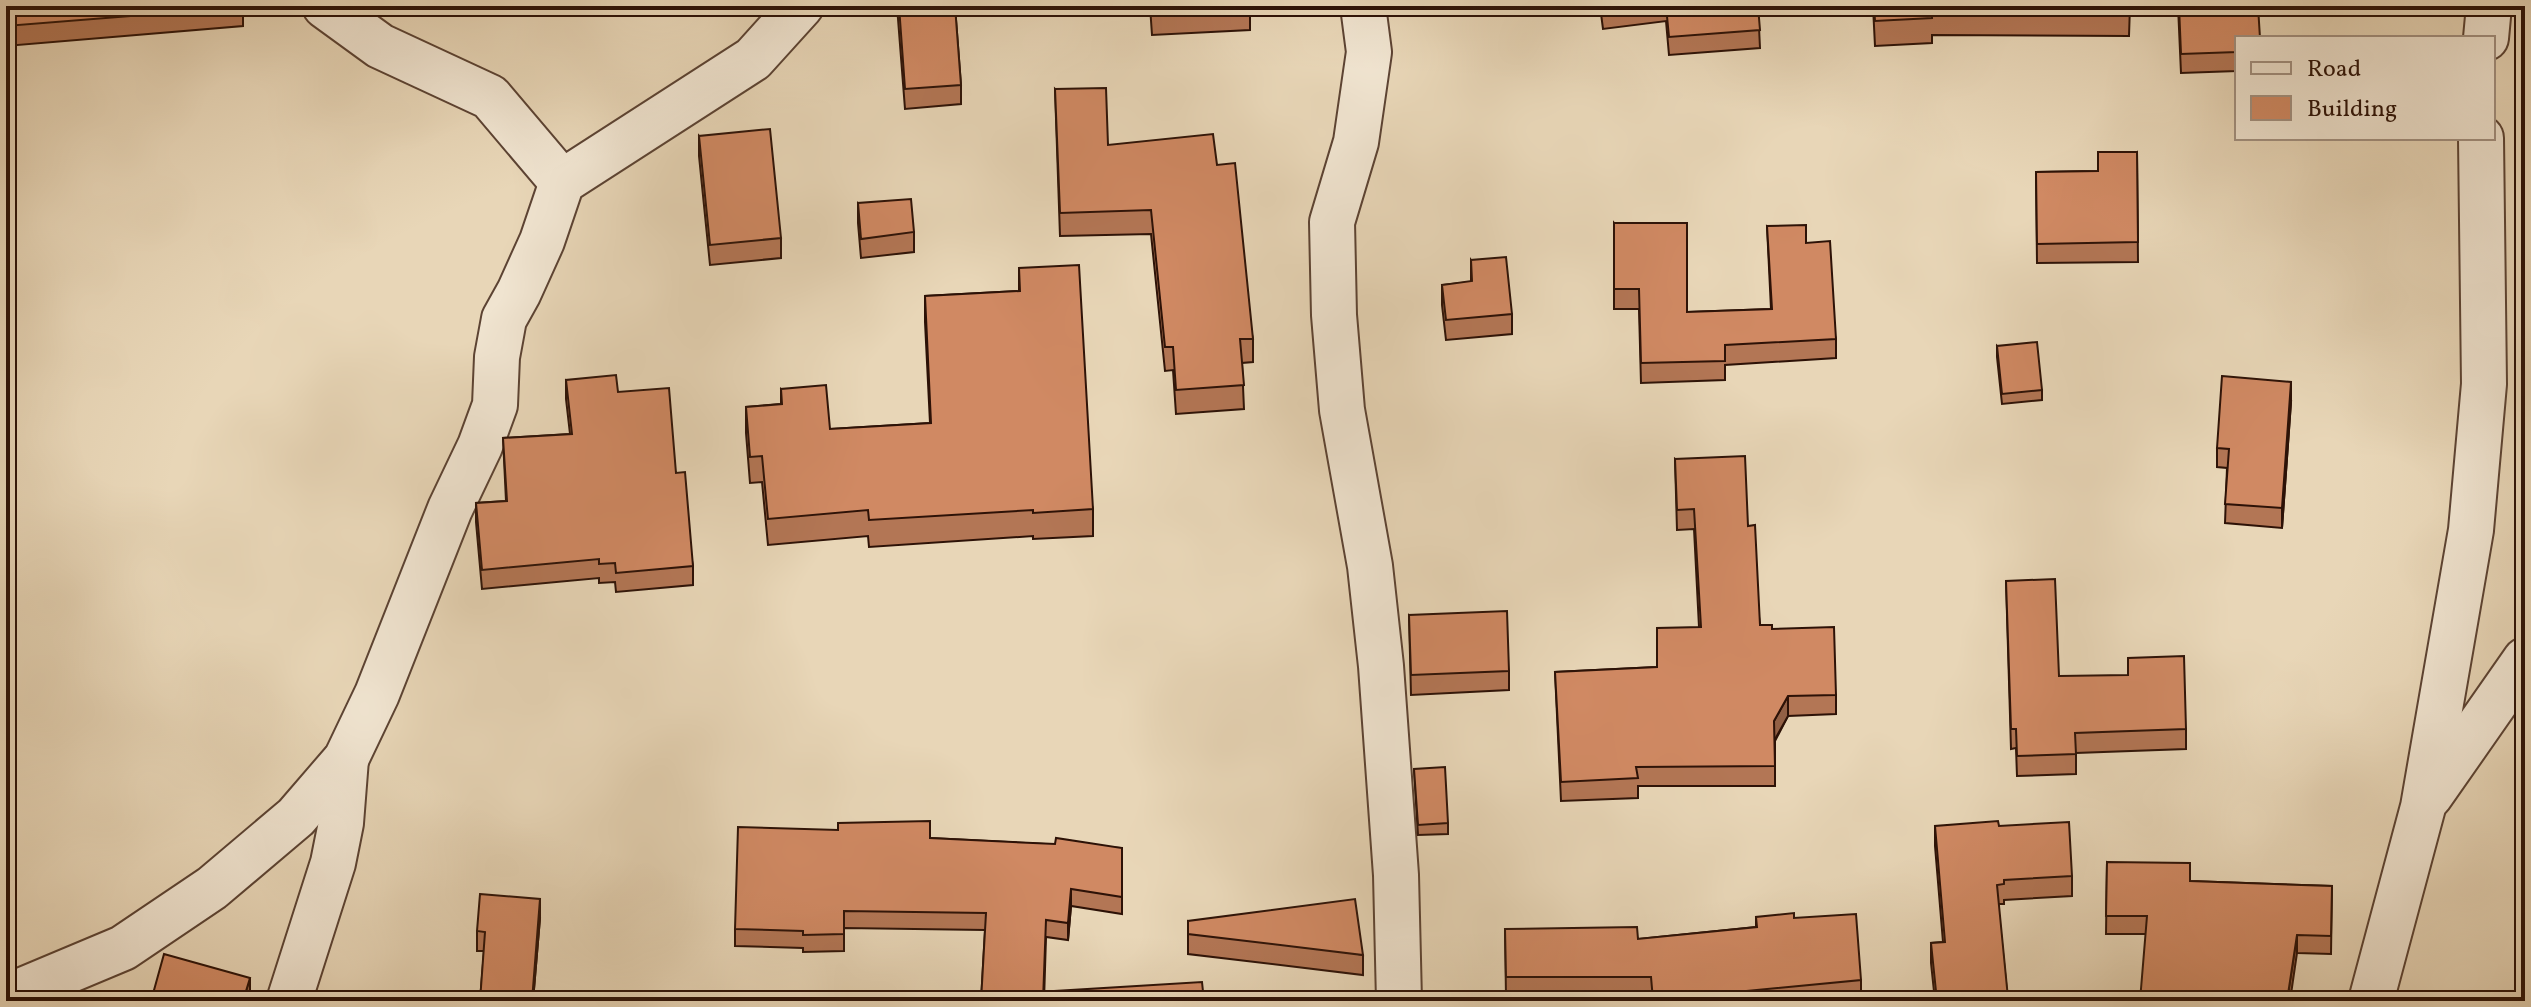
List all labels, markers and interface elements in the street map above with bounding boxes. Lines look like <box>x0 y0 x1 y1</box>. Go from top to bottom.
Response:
legend <box>2235 36 2495 140</box>
text: Road <box>2307 53 2361 87</box>
text: Building <box>2307 93 2397 127</box>

